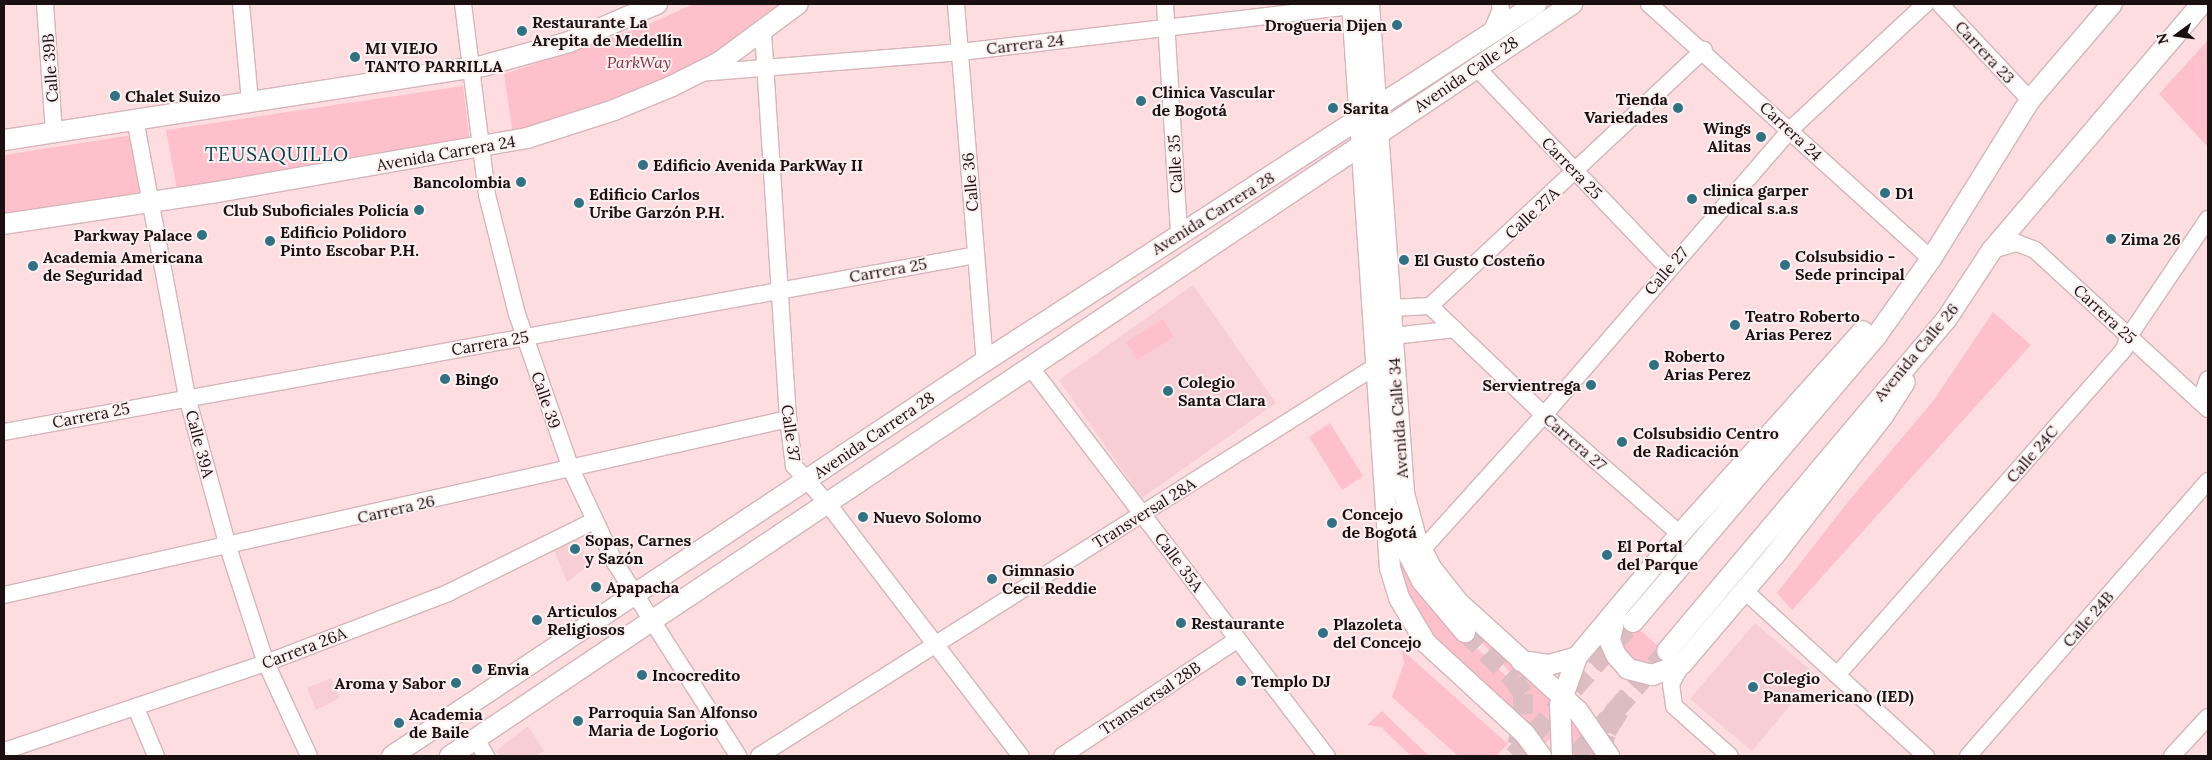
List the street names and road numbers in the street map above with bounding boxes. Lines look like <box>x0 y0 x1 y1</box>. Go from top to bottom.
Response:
street label: Carrera 23 <box>1951 17 2019 87</box>
street label: Carrera 24 <box>985 30 1065 58</box>
street label: Avenida Calle 28 <box>1410 32 1522 116</box>
street label: Calle 39B <box>38 33 62 103</box>
street label: Carrera 24 <box>1756 97 1826 165</box>
street label: Avenida Carrera 24 <box>375 131 517 175</box>
street label: Carrera 25 <box>1538 133 1606 203</box>
street label: Calle 35 <box>1164 134 1186 194</box>
street label: Calle 36 <box>958 152 982 212</box>
street label: Avenida Carrera 28 <box>1148 167 1278 259</box>
street label: Calle 27A <box>1501 183 1563 243</box>
street label: Calle 27 <box>1640 243 1692 299</box>
street label: Carrera 25 <box>848 254 928 286</box>
street label: Carrera 25 <box>2070 280 2140 348</box>
street label: Avenida Calle 26 <box>1870 299 1962 405</box>
street label: Carrera 25 <box>450 327 530 359</box>
street label: Avenida Calle 34 <box>1384 357 1412 479</box>
street label: Calle 39 <box>527 369 565 431</box>
street label: Avenida Carrera 28 <box>810 388 938 482</box>
street label: Carrera 25 <box>51 398 131 432</box>
street label: Calle 37 <box>778 403 804 463</box>
street label: Calle 39A <box>182 408 218 480</box>
street label: Carrera 27 <box>1540 409 1610 475</box>
street label: Calle 24C <box>2002 422 2062 486</box>
street label: Transversal 28A <box>1089 474 1199 552</box>
street label: Carrera 26 <box>355 491 437 527</box>
street label: Calle 35A <box>1151 529 1207 595</box>
street label: Calle 24B <box>2058 587 2118 651</box>
street label: Carrera 26A <box>259 623 349 673</box>
street label: Transversal 28B <box>1096 657 1204 739</box>

